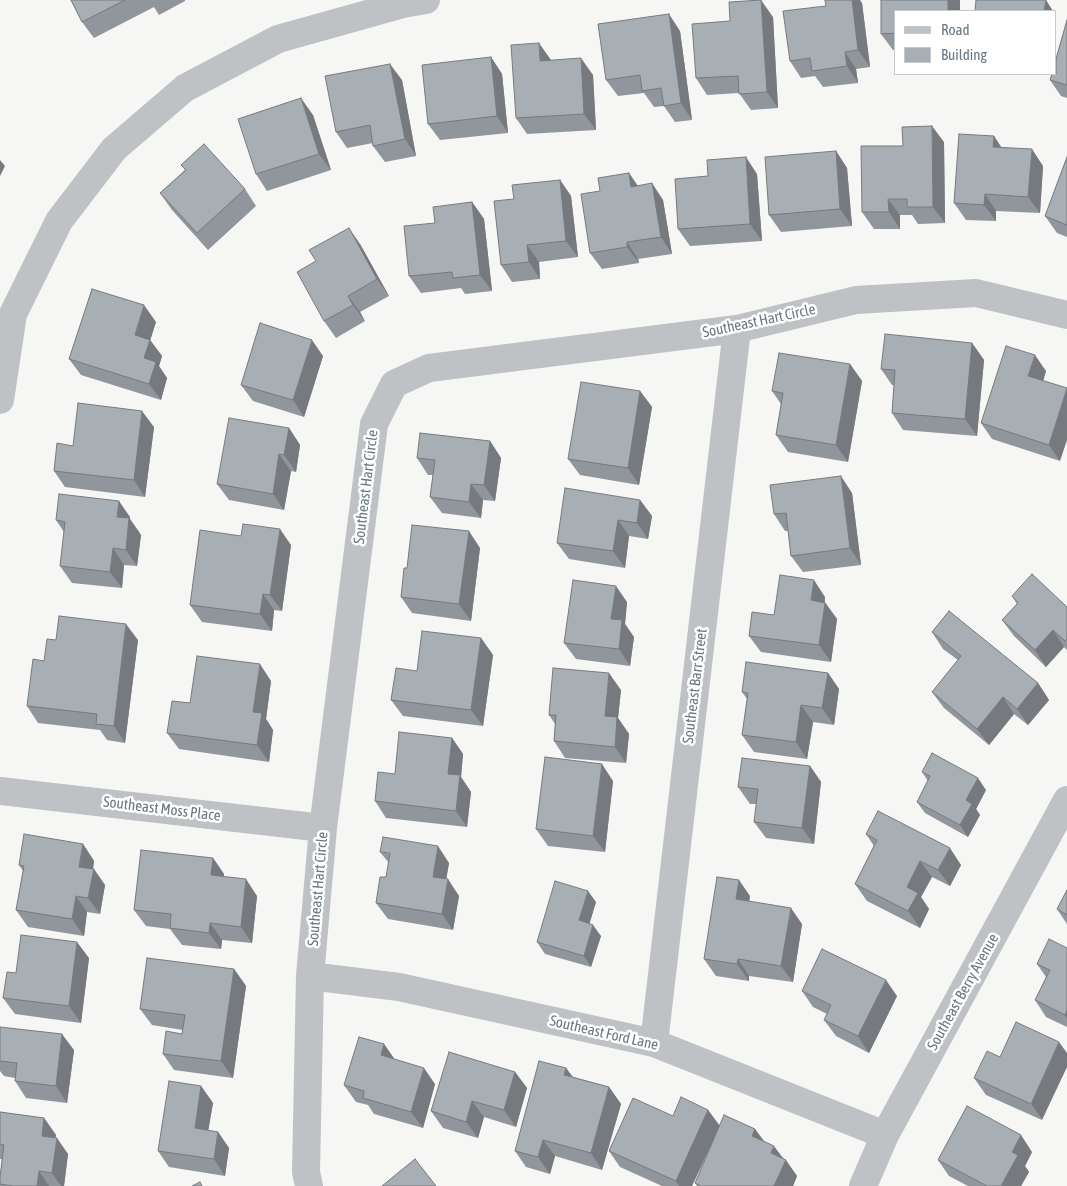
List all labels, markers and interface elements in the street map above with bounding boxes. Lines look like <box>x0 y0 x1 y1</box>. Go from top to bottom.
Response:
legend <box>894 10 1057 75</box>
text: Road <box>941 21 970 38</box>
text: Building <box>941 46 987 63</box>
street label: Southeast Hart Circle <box>701 300 817 342</box>
street label: Southeast Hart Circle <box>350 429 382 545</box>
street label: Southeast Barr Street <box>679 628 711 744</box>
street label: Southeast Moss Place <box>102 793 222 825</box>
street label: Southeast Hart Circle <box>304 831 332 947</box>
street label: Southeast Berry Avenue <box>924 931 1002 1053</box>
street label: Southeast Ford Lane <box>548 1012 660 1054</box>

